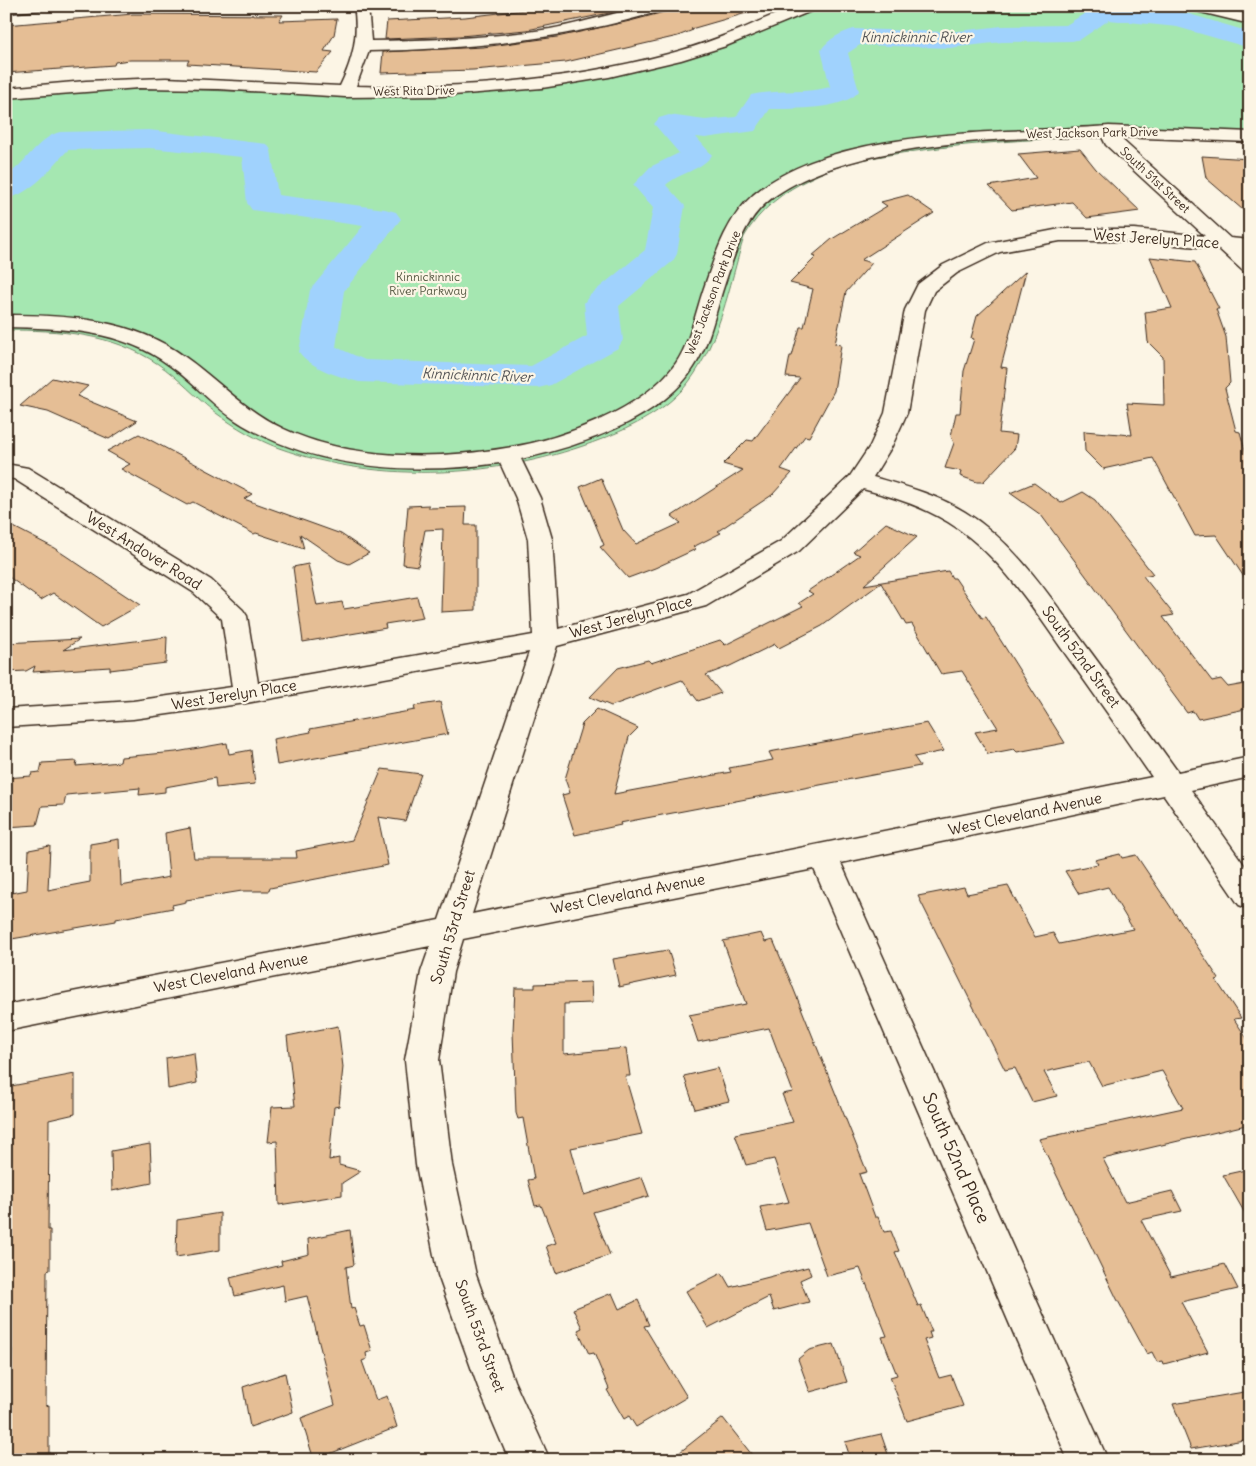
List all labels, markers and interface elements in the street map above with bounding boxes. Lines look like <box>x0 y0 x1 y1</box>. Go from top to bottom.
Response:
water label: Kinnickinnic River <box>861 28 974 46</box>
street label: West Rita Drive <box>373 82 455 99</box>
street label: West Jackson Park Drive <box>1026 124 1158 141</box>
street label: South 51st Street <box>1117 143 1193 216</box>
street label: West Jerelyn Place <box>1092 225 1220 252</box>
street label: West Jackson Park Drive <box>682 228 743 357</box>
park label: Kinnickinnic River Parkway <box>389 269 467 298</box>
water label: Kinnickinnic River <box>422 364 535 386</box>
street label: West Andover Road <box>83 507 206 594</box>
street label: West Jerelyn Place <box>567 591 694 642</box>
street label: South 52nd Street <box>1038 602 1125 711</box>
street label: West Jerelyn Place <box>170 675 298 714</box>
street label: West Cleveland Avenue <box>946 788 1103 839</box>
street label: South 53rd Street <box>426 867 479 986</box>
street label: West Cleveland Avenue <box>549 869 707 918</box>
street label: West Cleveland Avenue <box>152 948 310 997</box>
street label: South 52nd Place <box>917 1089 996 1227</box>
street label: South 53rd Street <box>451 1277 510 1395</box>

